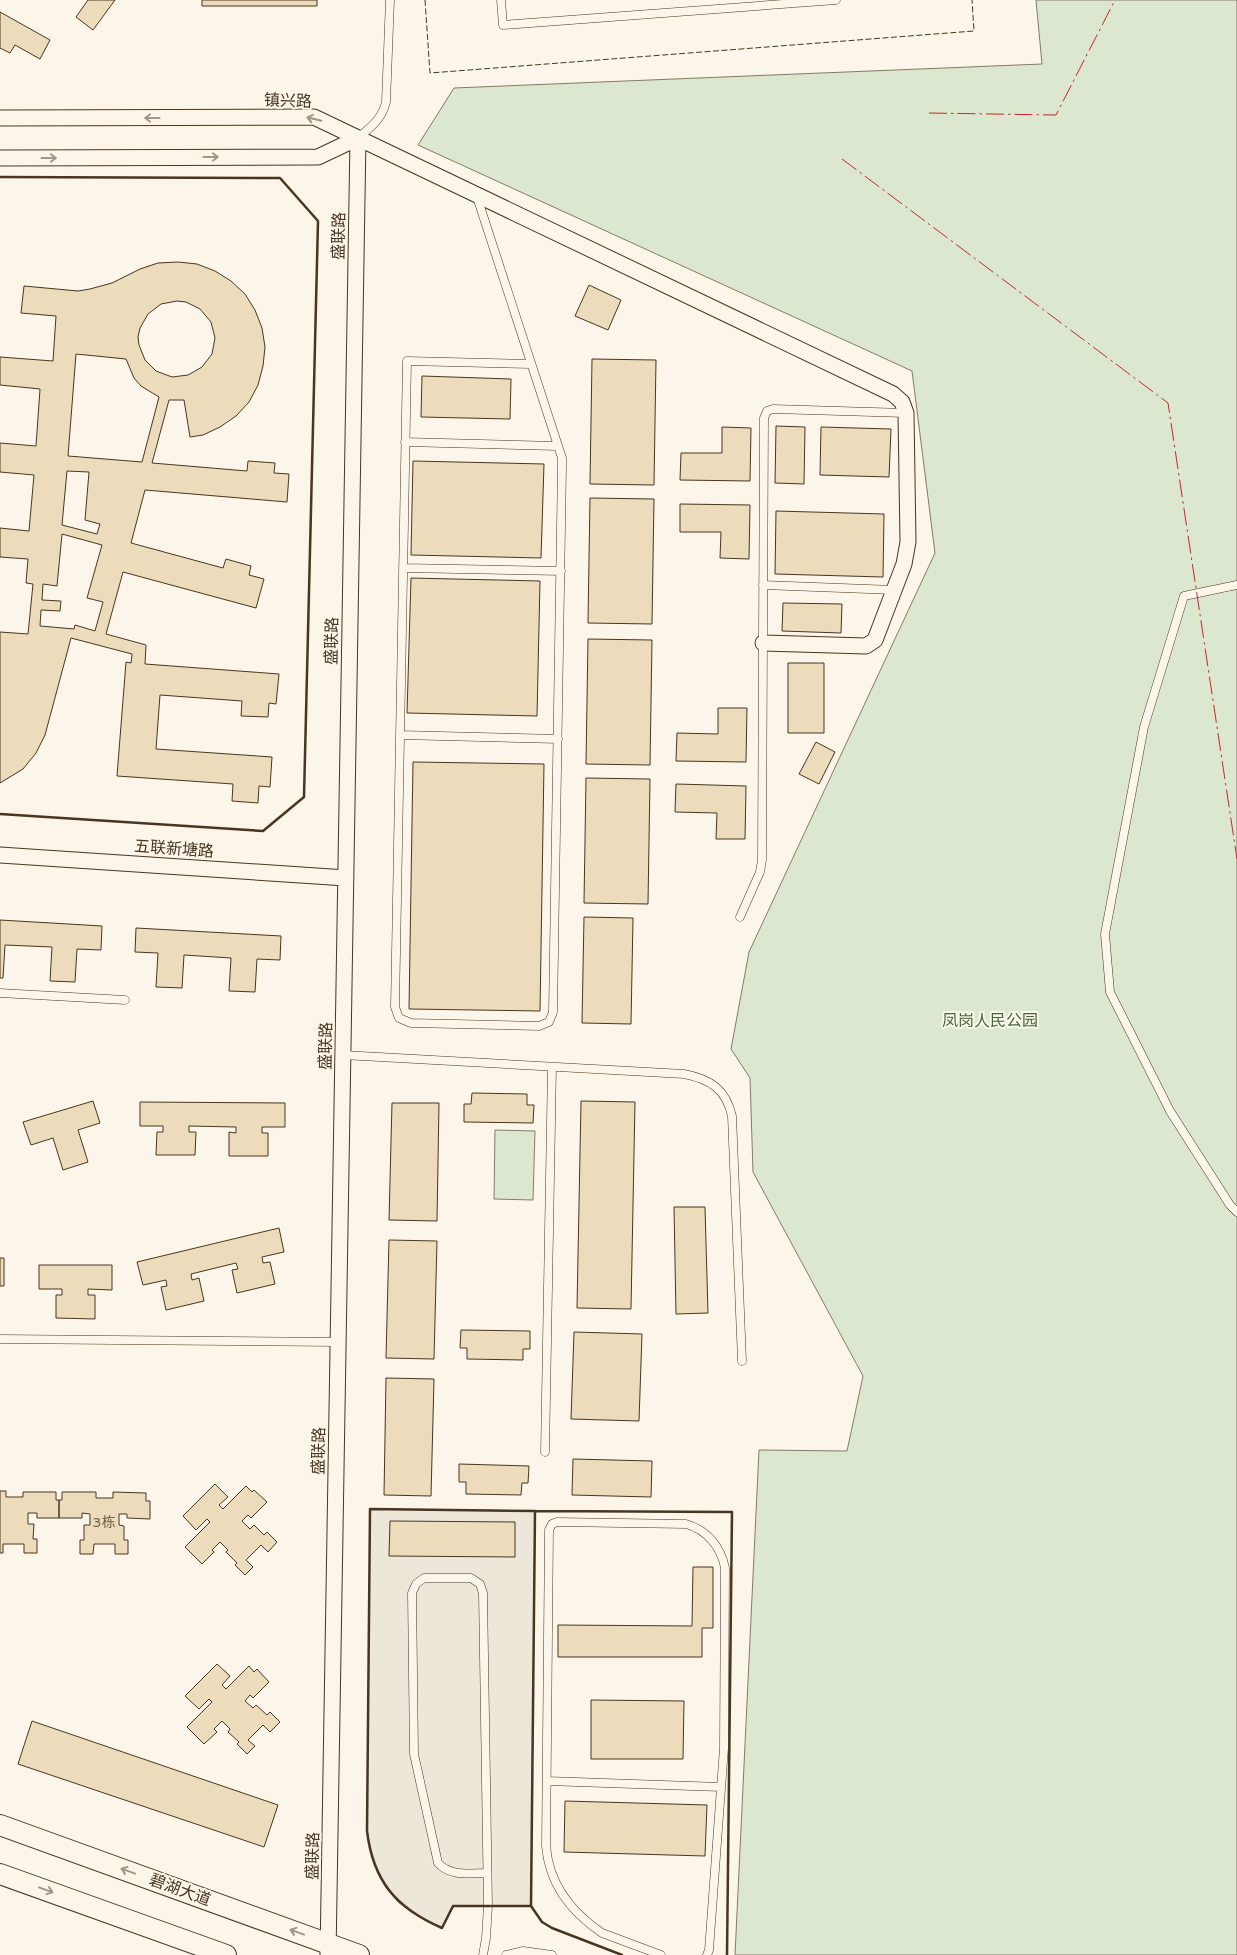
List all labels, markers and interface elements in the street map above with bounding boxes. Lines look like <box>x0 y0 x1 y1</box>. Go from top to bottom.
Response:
street label: 镇兴路 <box>264 90 312 112</box>
one-way arrow <box>144 113 160 122</box>
one-way arrow <box>306 114 322 123</box>
one-way arrow <box>202 152 219 162</box>
one-way arrow <box>40 153 56 163</box>
street label: 盛联路 <box>329 212 349 260</box>
street label: 盛联路 <box>322 617 342 665</box>
street label: 五联新塘路 <box>133 836 215 862</box>
park label: 凤岗人民公园 <box>942 1011 1038 1031</box>
street label: 盛联路 <box>316 1022 336 1070</box>
street label: 盛联路 <box>309 1427 329 1475</box>
house number: 3栋 <box>93 1514 115 1531</box>
street label: 盛联路 <box>303 1832 323 1880</box>
one-way arrow <box>120 1866 136 1875</box>
street label: 碧湖大道 <box>147 1870 213 1910</box>
one-way arrow <box>38 1886 53 1895</box>
one-way arrow <box>290 1927 305 1936</box>

